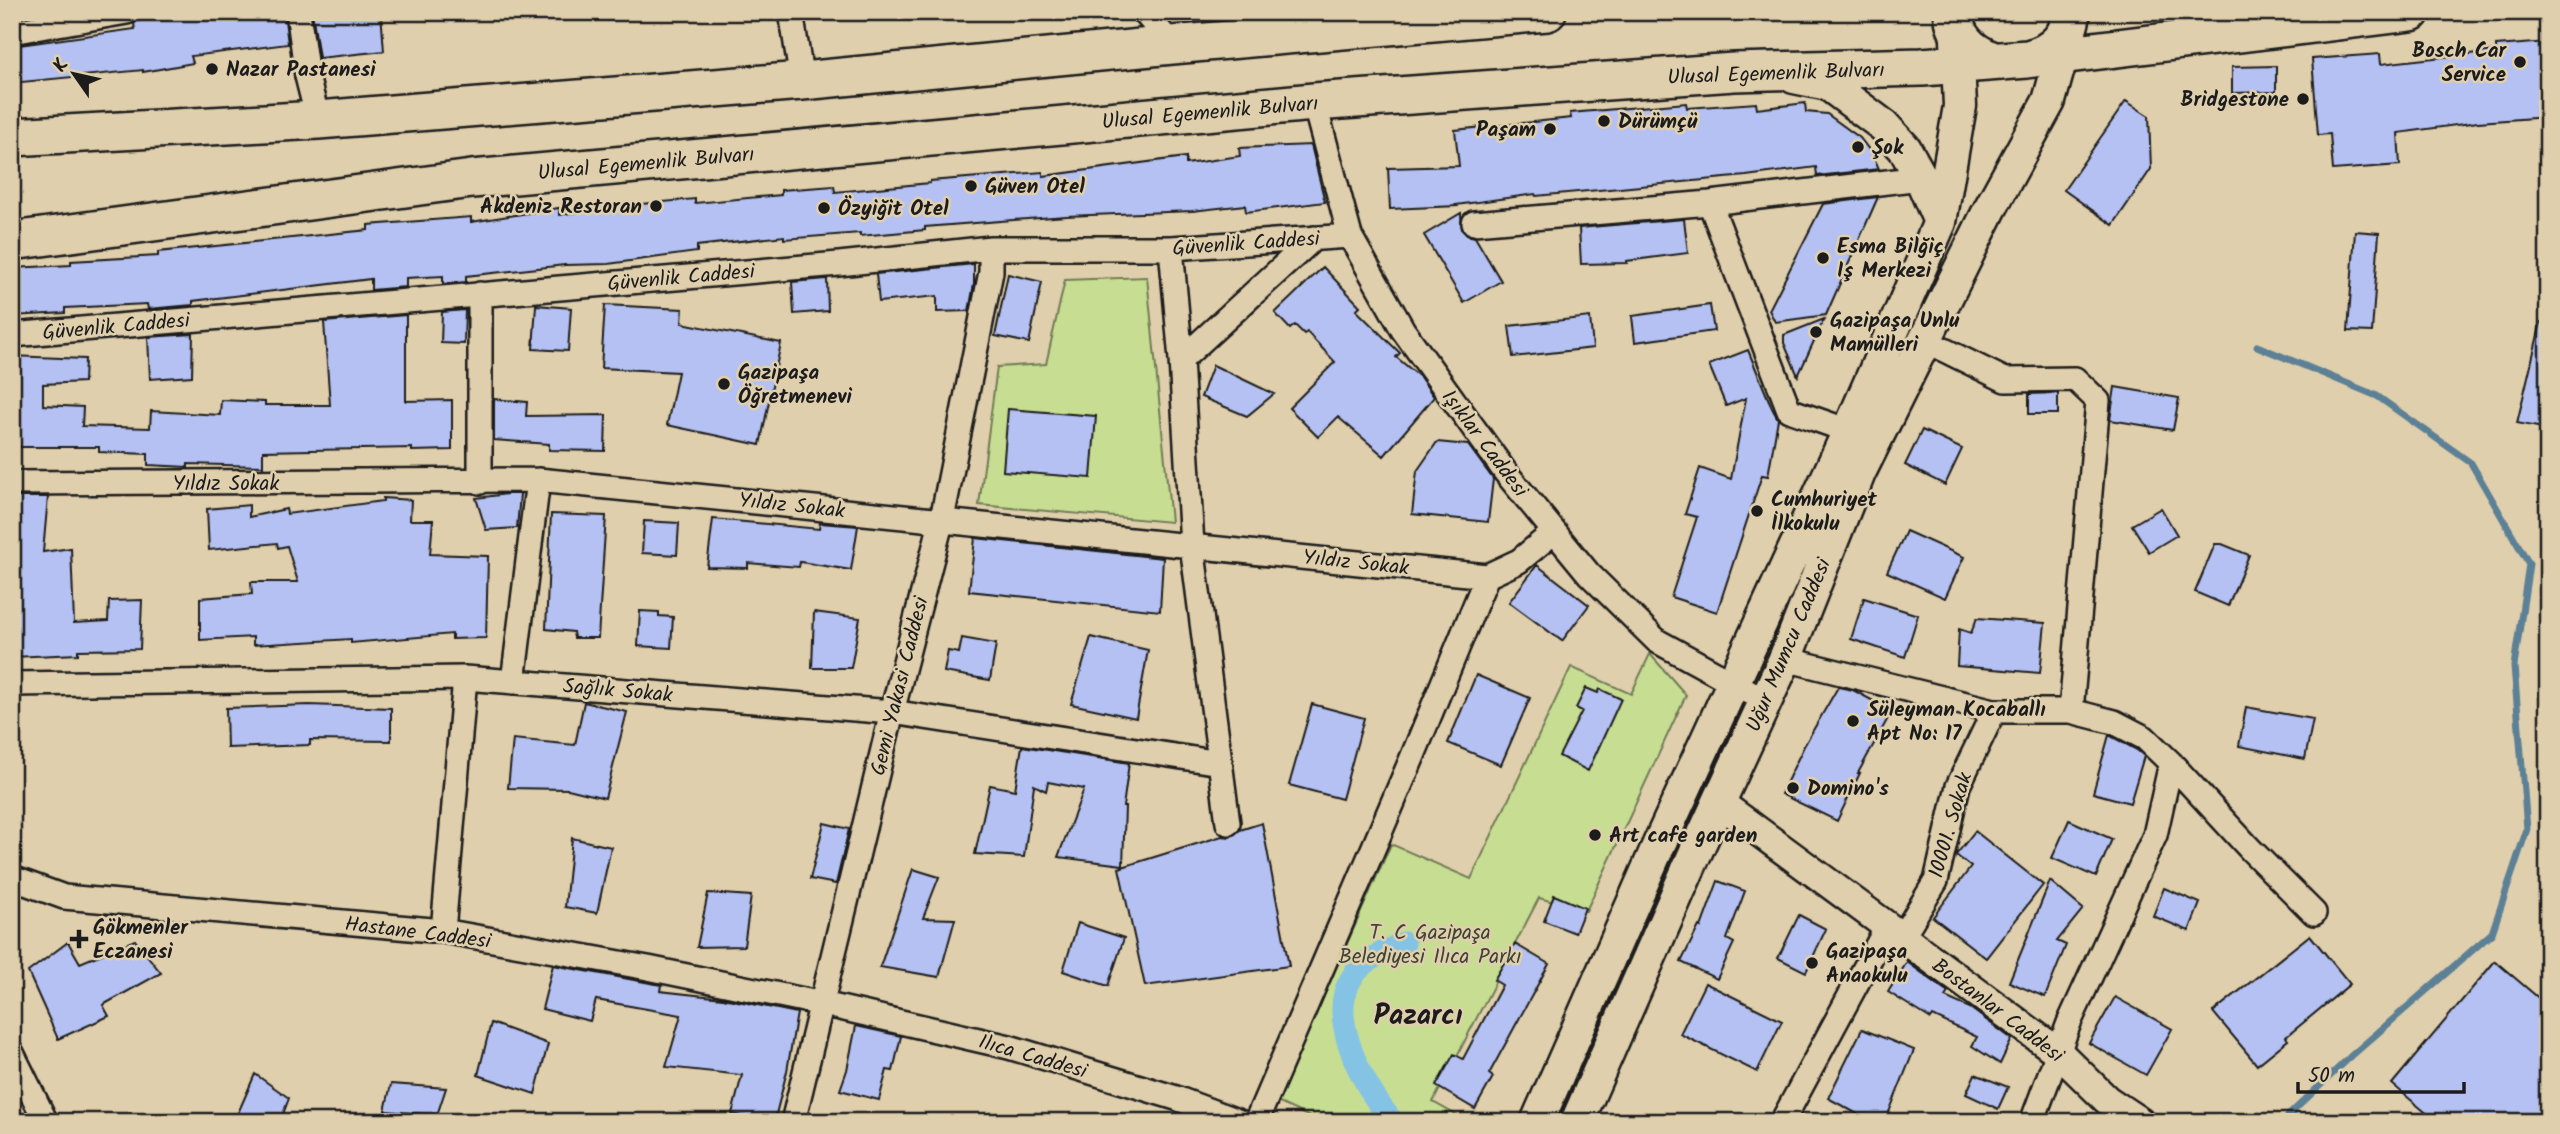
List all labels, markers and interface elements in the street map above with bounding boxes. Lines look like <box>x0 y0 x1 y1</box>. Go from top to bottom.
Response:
place label: Bosch Car Service <box>2412 35 2507 92</box>
north arrow <box>38 38 108 108</box>
text: K <box>46 52 77 79</box>
place label: Nazar Pastanesi <box>226 54 376 87</box>
street label: Ulusal Egemenlik Bulvarı <box>1667 54 1885 95</box>
marker: Bosch Car Service <box>2512 54 2528 70</box>
marker: Nazar Pastanesi <box>204 61 220 77</box>
place label: Bridgestone <box>2180 84 2289 117</box>
street label: Ulusal Egemenlik Bulvarı <box>1100 88 1320 139</box>
marker: Bridgestone <box>2295 91 2311 107</box>
place label: Dürümçü <box>1618 106 1698 139</box>
marker: Dürümçü <box>1596 113 1612 129</box>
place label: Paşam <box>1476 114 1536 147</box>
marker: Paşam <box>1542 121 1558 137</box>
place label: Şok <box>1872 132 1904 165</box>
street label: Ulusal Egemenlik Bulvarı <box>536 139 756 190</box>
marker: Şok <box>1850 139 1866 155</box>
place label: Güven Otel <box>985 171 1085 204</box>
marker: Güven Otel <box>963 178 979 194</box>
place label: Akdeniz Restoran <box>480 191 642 224</box>
place label: Özyiğit Otel <box>838 193 949 226</box>
marker: Akdeniz Restoran <box>648 198 664 214</box>
marker: Özyiğit Otel <box>816 200 832 216</box>
street label: Güvenlik Caddesi <box>1171 223 1322 266</box>
place label: Esma Bilğiç Iş Merkezi <box>1837 231 1944 288</box>
marker: Esma Bilğiç Iş Merkezi <box>1815 250 1831 266</box>
street label: Güvenlik Caddesi <box>606 256 757 301</box>
street label: Güvenlik Caddesi <box>41 305 192 350</box>
place label: Gazipaşa Unlu Mamülleri <box>1830 305 1960 362</box>
marker: Gazipaşa Unlu Mamülleri <box>1808 324 1824 340</box>
place label: Gazipaşa Öğretmenevi <box>738 357 852 414</box>
marker: Gazipaşa Öğretmenevi <box>716 376 732 392</box>
street label: Işıklar Caddesi <box>1432 383 1536 506</box>
street label: Yıldız Sokak <box>173 468 279 501</box>
place label: Cumhuriyet İlkokulu <box>1771 484 1878 541</box>
street label: Yıldız Sokak <box>737 485 847 528</box>
marker: Cumhuriyet İlkokulu <box>1749 503 1765 519</box>
street label: Yıldız Sokak <box>1301 542 1411 585</box>
street label: Uğur Mumcu Caddesi <box>1738 553 1841 738</box>
street label: Gemi Yakasi Caddesi <box>862 593 939 779</box>
street label: Sağlık Sokak <box>562 670 674 713</box>
place label: Süleyman Kocaballı Apt No: 17 <box>1867 694 2046 751</box>
marker: Süleyman Kocaballı Apt No: 17 <box>1845 713 1861 729</box>
street label: 10001. Sokak <box>1921 769 1982 882</box>
place label: Domino's <box>1807 773 1889 806</box>
marker: Domino's <box>1785 780 1801 796</box>
place label: Art cafe garden <box>1609 820 1757 853</box>
marker: Art cafe garden <box>1587 827 1603 843</box>
street label: Hastane Caddesi <box>343 908 494 959</box>
place label: Gökmenler Eczanesi <box>93 912 189 969</box>
park label: T. C Gazipaşa Belediyesi Ilıca Parkı <box>1339 917 1521 974</box>
marker: Gökmenler Eczanesi <box>71 931 87 947</box>
place label: Gazipaşa Anaokulu <box>1826 936 1908 993</box>
street label: Bostanlar Caddesi <box>1924 950 2071 1073</box>
marker: Gazipaşa Anaokulu <box>1804 955 1820 971</box>
district label: Pazarcı <box>1374 994 1462 1039</box>
street label: Ilıca Caddesi <box>974 1026 1092 1089</box>
scale bar <box>2298 1050 2464 1094</box>
text: 50 m <box>2308 1060 2355 1093</box>

